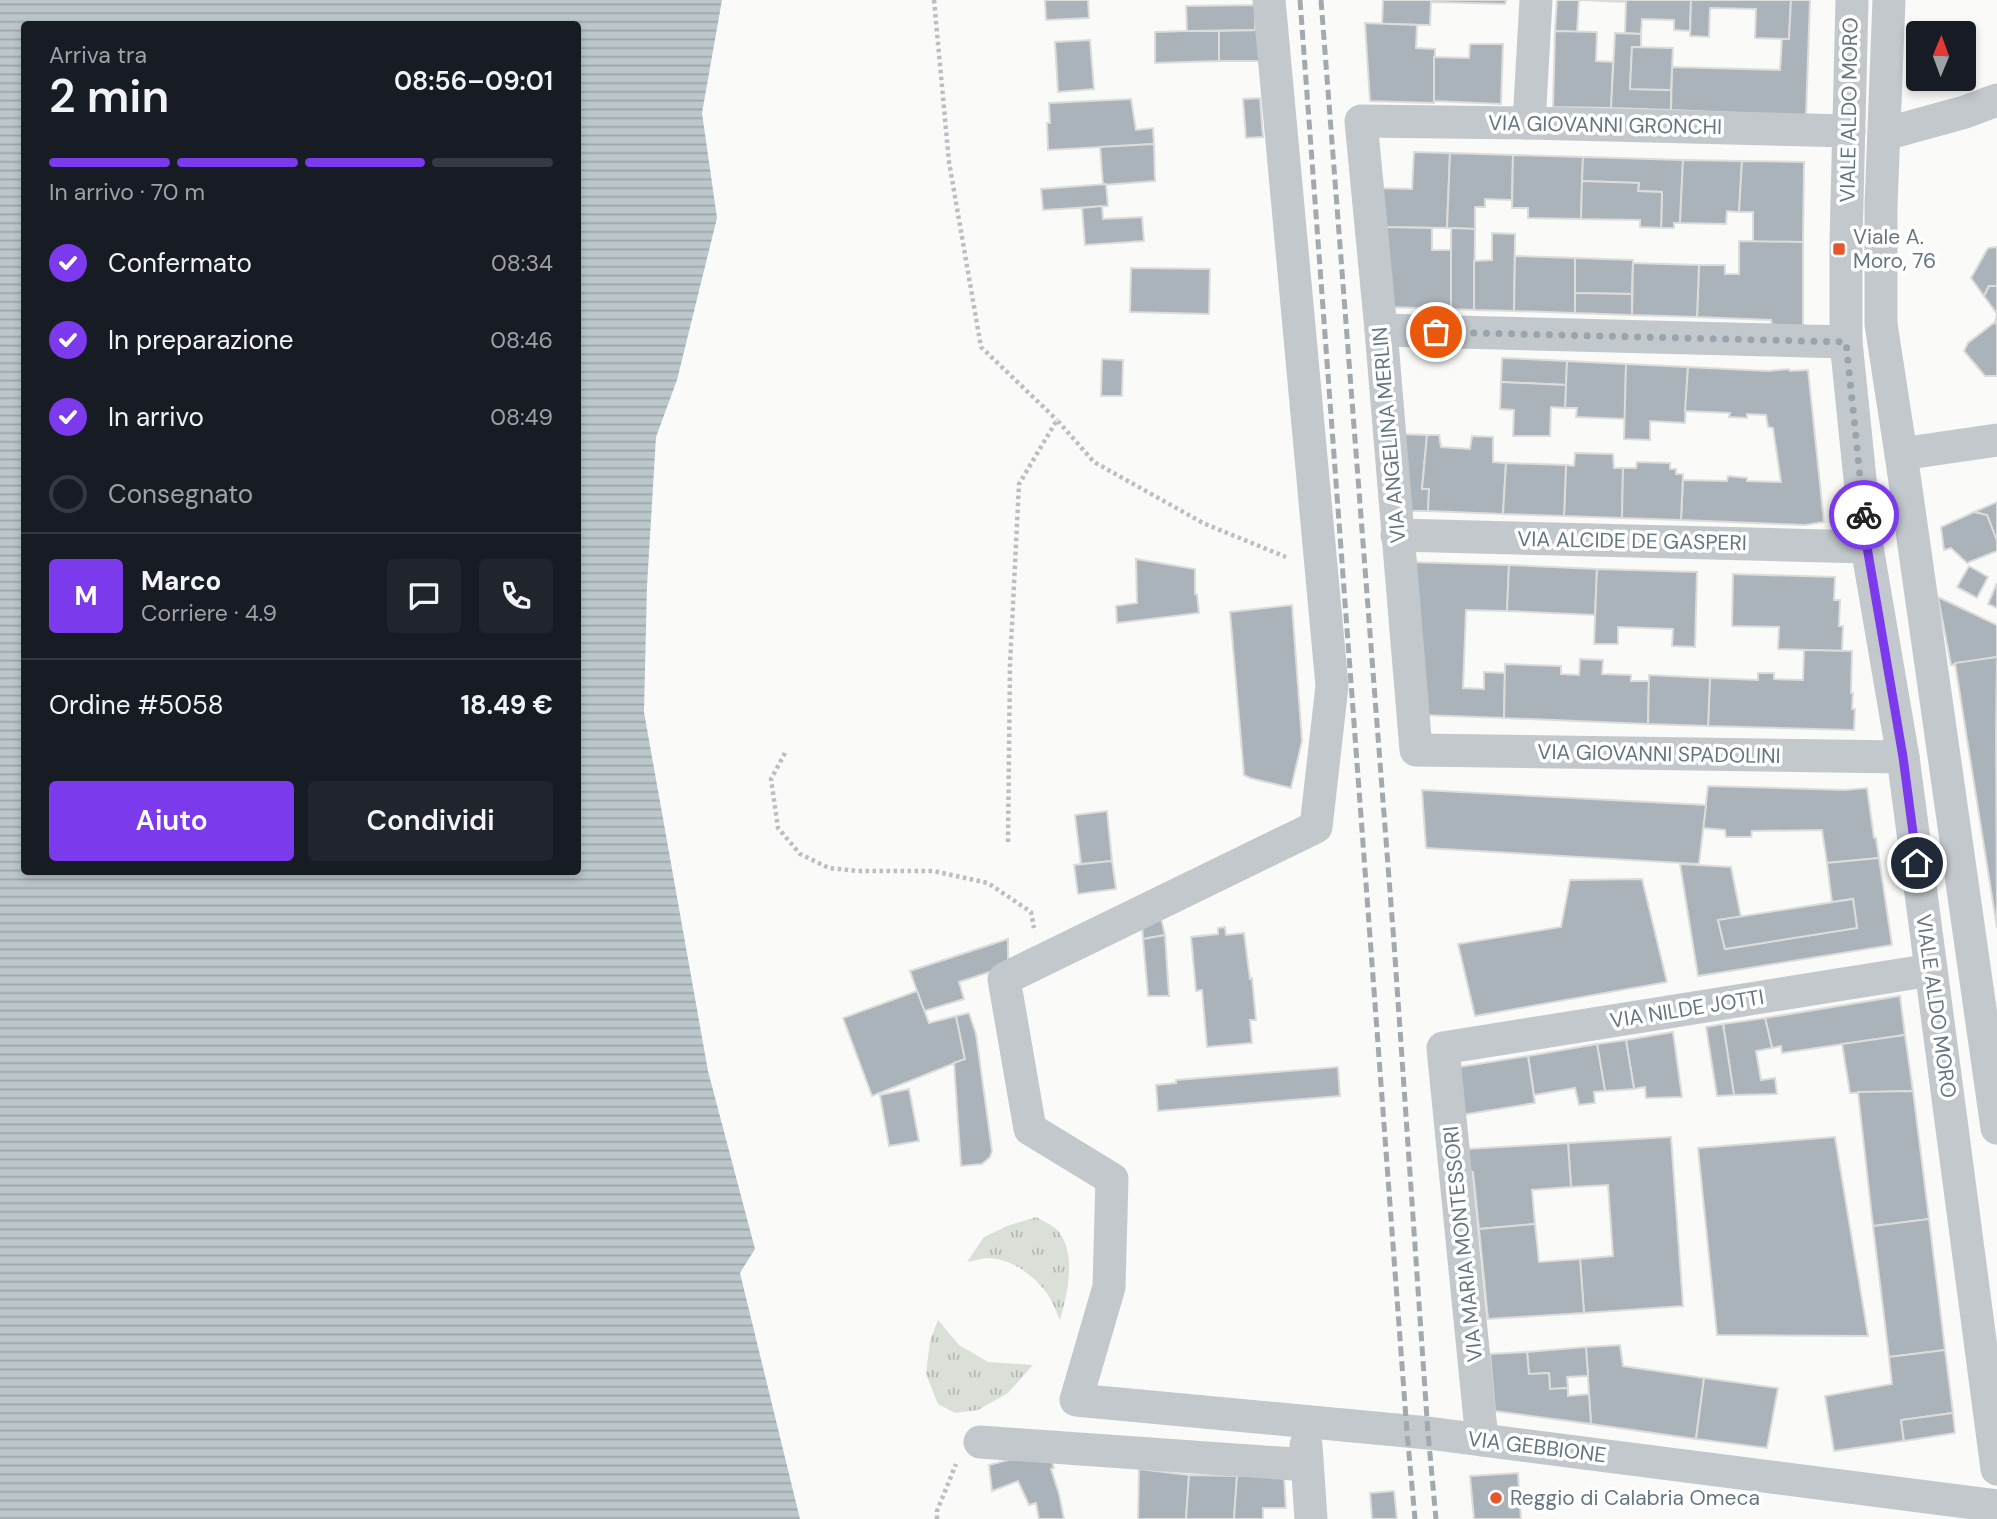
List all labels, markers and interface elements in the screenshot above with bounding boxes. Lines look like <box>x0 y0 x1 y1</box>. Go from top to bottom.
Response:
street label: VIALE ALDO MORO <box>1833 17 1865 203</box>
north arrow <box>1906 21 1976 91</box>
map controls <box>1906 21 1976 91</box>
text: Arriva tra <box>49 40 147 70</box>
text: 08:56–09:01 <box>394 64 553 98</box>
text: 2 min <box>49 66 169 126</box>
street label: VIA GIOVANNI GRONCHI <box>1488 109 1722 141</box>
text: In arrivo · 70 m <box>49 177 205 207</box>
place label: Viale A. Moro, 76 <box>1853 223 1936 275</box>
marker: Viale A. Moro, 76 <box>1831 241 1847 257</box>
icon: check <box>49 244 87 282</box>
text: Confermato <box>108 246 252 280</box>
text: 08:34 <box>491 248 553 278</box>
pin <box>1406 302 1466 362</box>
icon: bag <box>1417 313 1455 351</box>
icon: check <box>49 321 87 359</box>
text: In preparazione <box>108 323 294 357</box>
text: 08:46 <box>490 325 553 355</box>
street label: VIA ANGELINA MERLIN <box>1366 326 1412 544</box>
icon: check <box>49 398 87 436</box>
text: In arrivo <box>108 400 204 434</box>
text: 08:49 <box>490 402 553 432</box>
text: Consegnato <box>108 477 253 511</box>
courier <box>1829 480 1899 550</box>
icon: bike <box>1845 496 1883 534</box>
street label: VIA ALCIDE DE GASPERI <box>1517 525 1747 557</box>
button: chat <box>387 559 461 633</box>
button: phone <box>479 559 553 633</box>
text: Marco <box>141 564 221 598</box>
text: M <box>74 579 98 613</box>
text: Corriere · 4.9 <box>141 598 277 628</box>
text: Ordine #5058 <box>49 688 224 722</box>
text: 18.49 € <box>460 688 553 722</box>
street label: VIA GIOVANNI SPADOLINI <box>1537 738 1781 770</box>
button: Aiuto <box>49 781 294 861</box>
button: Condividi <box>308 781 553 861</box>
pin <box>1887 833 1947 893</box>
icon: home <box>1898 844 1936 882</box>
street label: VIALE ALDO MORO <box>1909 912 1963 1100</box>
street label: VIA NILDE JOTTI <box>1608 983 1766 1035</box>
street label: VIA MARIA MONTESSORI <box>1437 1125 1489 1363</box>
street label: VIA GEBBIONE <box>1466 1425 1608 1469</box>
place label: Reggio di Calabria Omeca <box>1510 1484 1760 1512</box>
marker: Reggio di Calabria Omeca <box>1488 1490 1504 1506</box>

